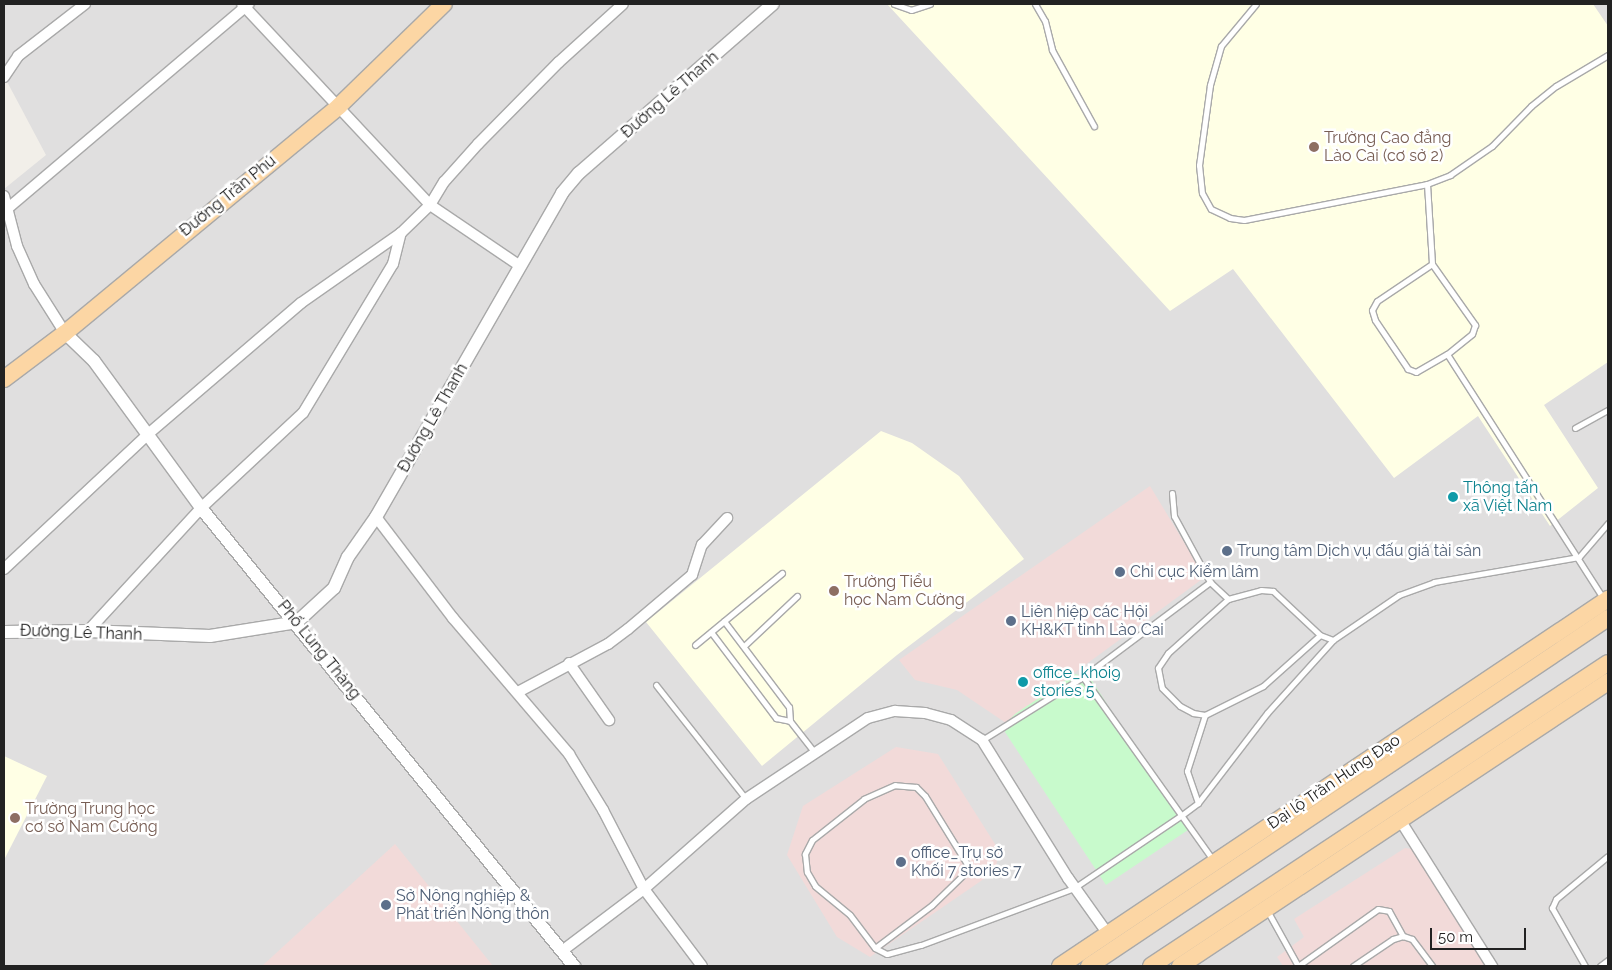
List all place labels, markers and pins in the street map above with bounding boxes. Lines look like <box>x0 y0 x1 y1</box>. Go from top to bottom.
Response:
place label: Trường Cao đẳng Lào Cai (cơ sở 2) <box>1324 128 1451 166</box>
marker: Trường Cao đẳng Lào Cai (cơ sở 2) <box>1308 141 1320 153</box>
place label: Thông tấn xã Việt Nam <box>1463 478 1553 516</box>
marker: Thông tấn xã Việt Nam <box>1447 491 1459 503</box>
place label: Trung tâm Dịch vụ đấu giá tài sản <box>1237 541 1482 561</box>
marker: Trung tâm Dịch vụ đấu giá tài sản <box>1221 545 1233 557</box>
place label: Chi cục Kiểm lâm <box>1130 562 1259 582</box>
marker: Chi cục Kiểm lâm <box>1114 566 1126 578</box>
place label: Trường Tiểu học Nam Cường <box>844 572 965 610</box>
marker: Trường Tiểu học Nam Cường <box>828 585 840 597</box>
place label: Liên hiệp các Hội KH&KT tỉnh Lào Cai <box>1021 602 1164 640</box>
marker: Liên hiệp các Hội KH&KT tỉnh Lào Cai <box>1005 615 1017 627</box>
place label: office_khoi9 stories 5 <box>1033 663 1121 701</box>
marker: office_khoi9 stories 5 <box>1017 676 1029 688</box>
place label: Trường Trung học cơ sở Nam Cường <box>25 799 158 837</box>
marker: Trường Trung học cơ sở Nam Cường <box>9 812 21 824</box>
place label: office_Trụ sở Khối 7 stories 7 <box>911 843 1022 881</box>
marker: office_Trụ sở Khối 7 stories 7 <box>895 856 907 868</box>
place label: Sở Nông nghiệp & Phát triển Nông thôn <box>396 886 549 924</box>
marker: Sở Nông nghiệp & Phát triển Nông thôn <box>380 899 392 911</box>

